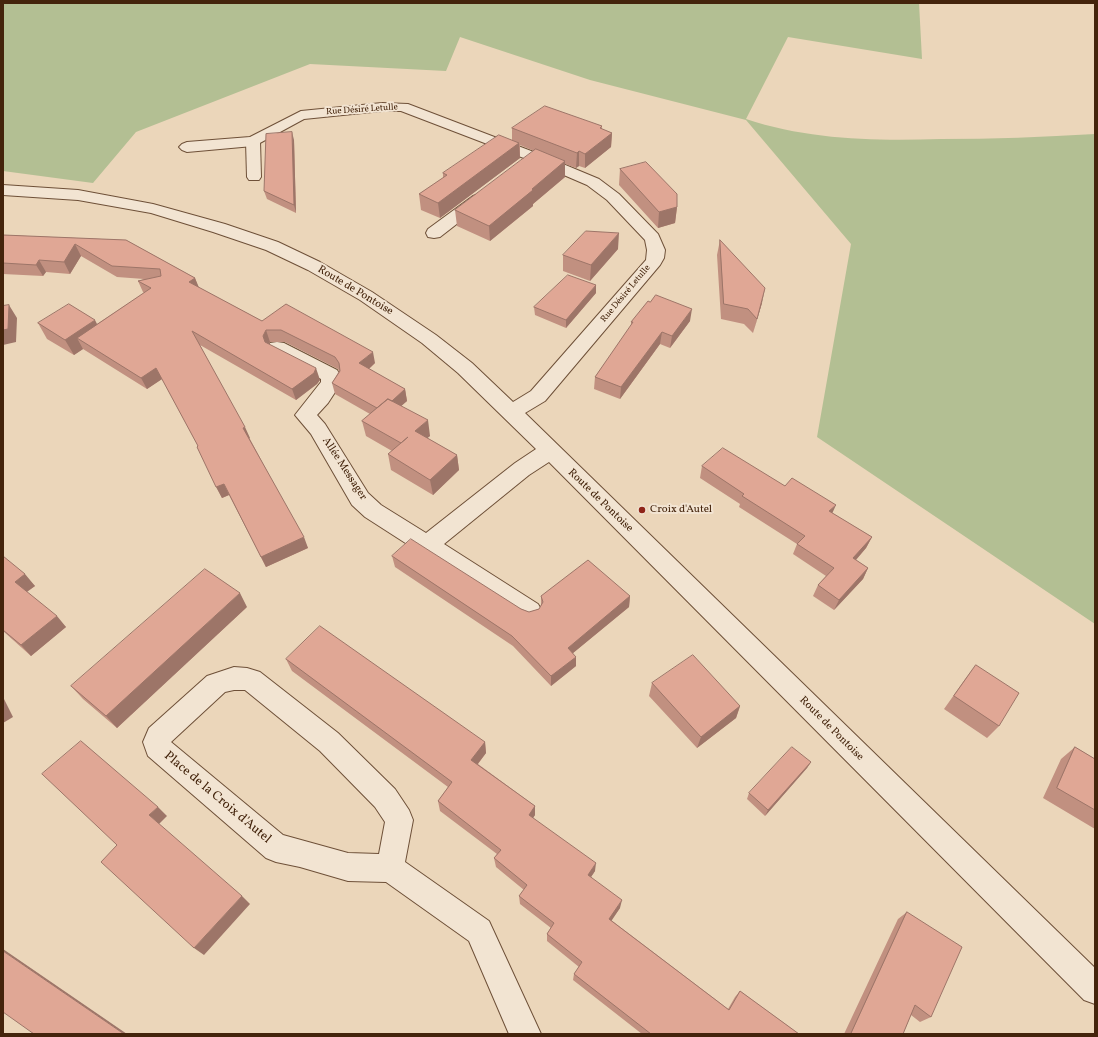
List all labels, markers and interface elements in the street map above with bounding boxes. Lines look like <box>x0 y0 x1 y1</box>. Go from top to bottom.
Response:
street label: Rue Désiré Letulle <box>326 102 398 118</box>
street label: Route de Pontoise <box>315 263 395 319</box>
street label: Rue Désiré Letulle <box>599 263 653 325</box>
street label: Allée Messager <box>319 435 369 503</box>
street label: Route de Pontoise <box>565 467 635 535</box>
place label: Croix d'Autel <box>650 503 712 517</box>
marker: Croix d'Autel <box>637 505 647 515</box>
street label: Route de Pontoise <box>796 694 866 764</box>
street label: Place de la Croix d'Autel <box>160 749 274 847</box>

